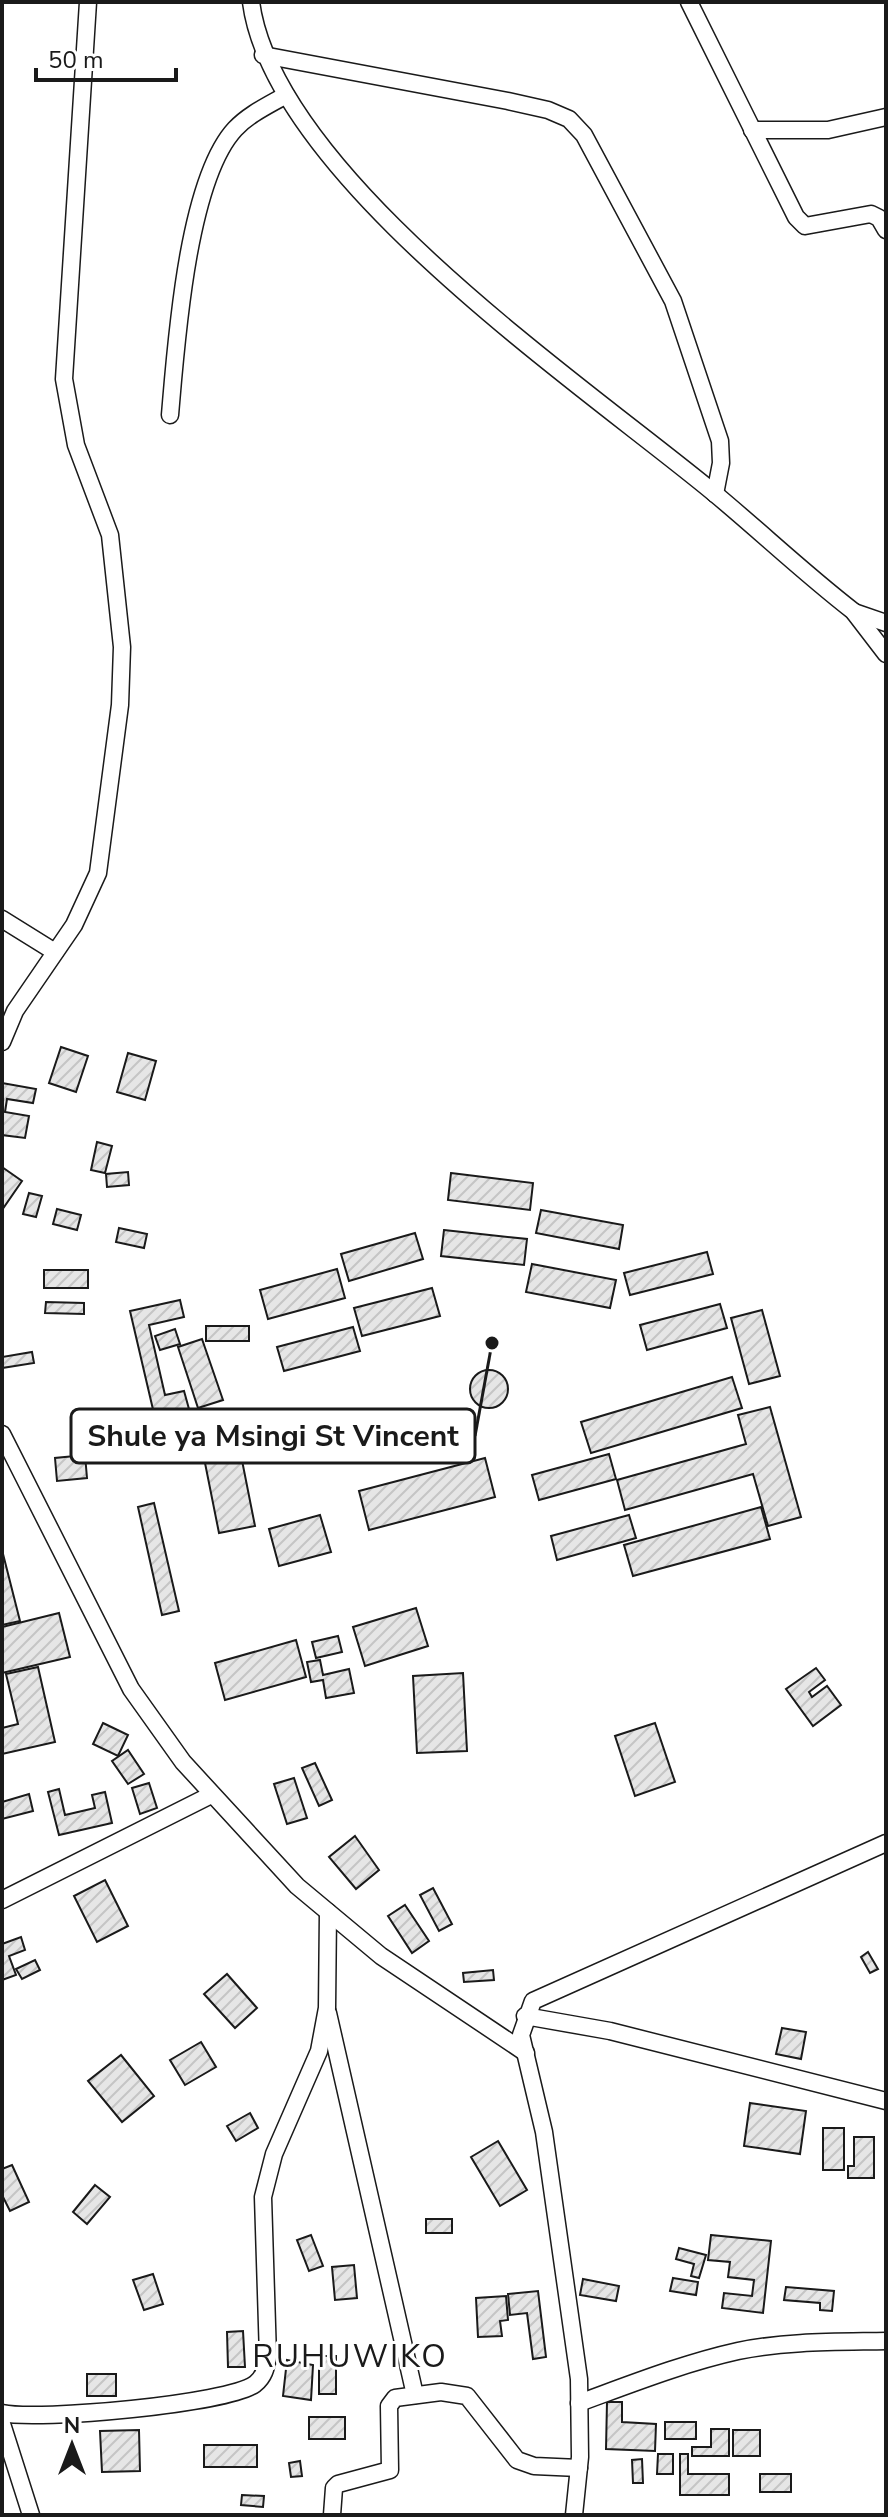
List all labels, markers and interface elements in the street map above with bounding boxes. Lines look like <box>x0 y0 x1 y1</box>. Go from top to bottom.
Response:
scale bar <box>36 32 176 82</box>
text: 50 m <box>48 44 104 76</box>
callout: Shule ya Msingi St Vincent <box>71 1409 475 1463</box>
text: Shule ya Msingi St Vincent <box>87 1416 459 1457</box>
district label: RUHUWIKO <box>252 2335 448 2378</box>
north arrow <box>32 2405 112 2485</box>
text: N <box>64 2411 80 2441</box>

